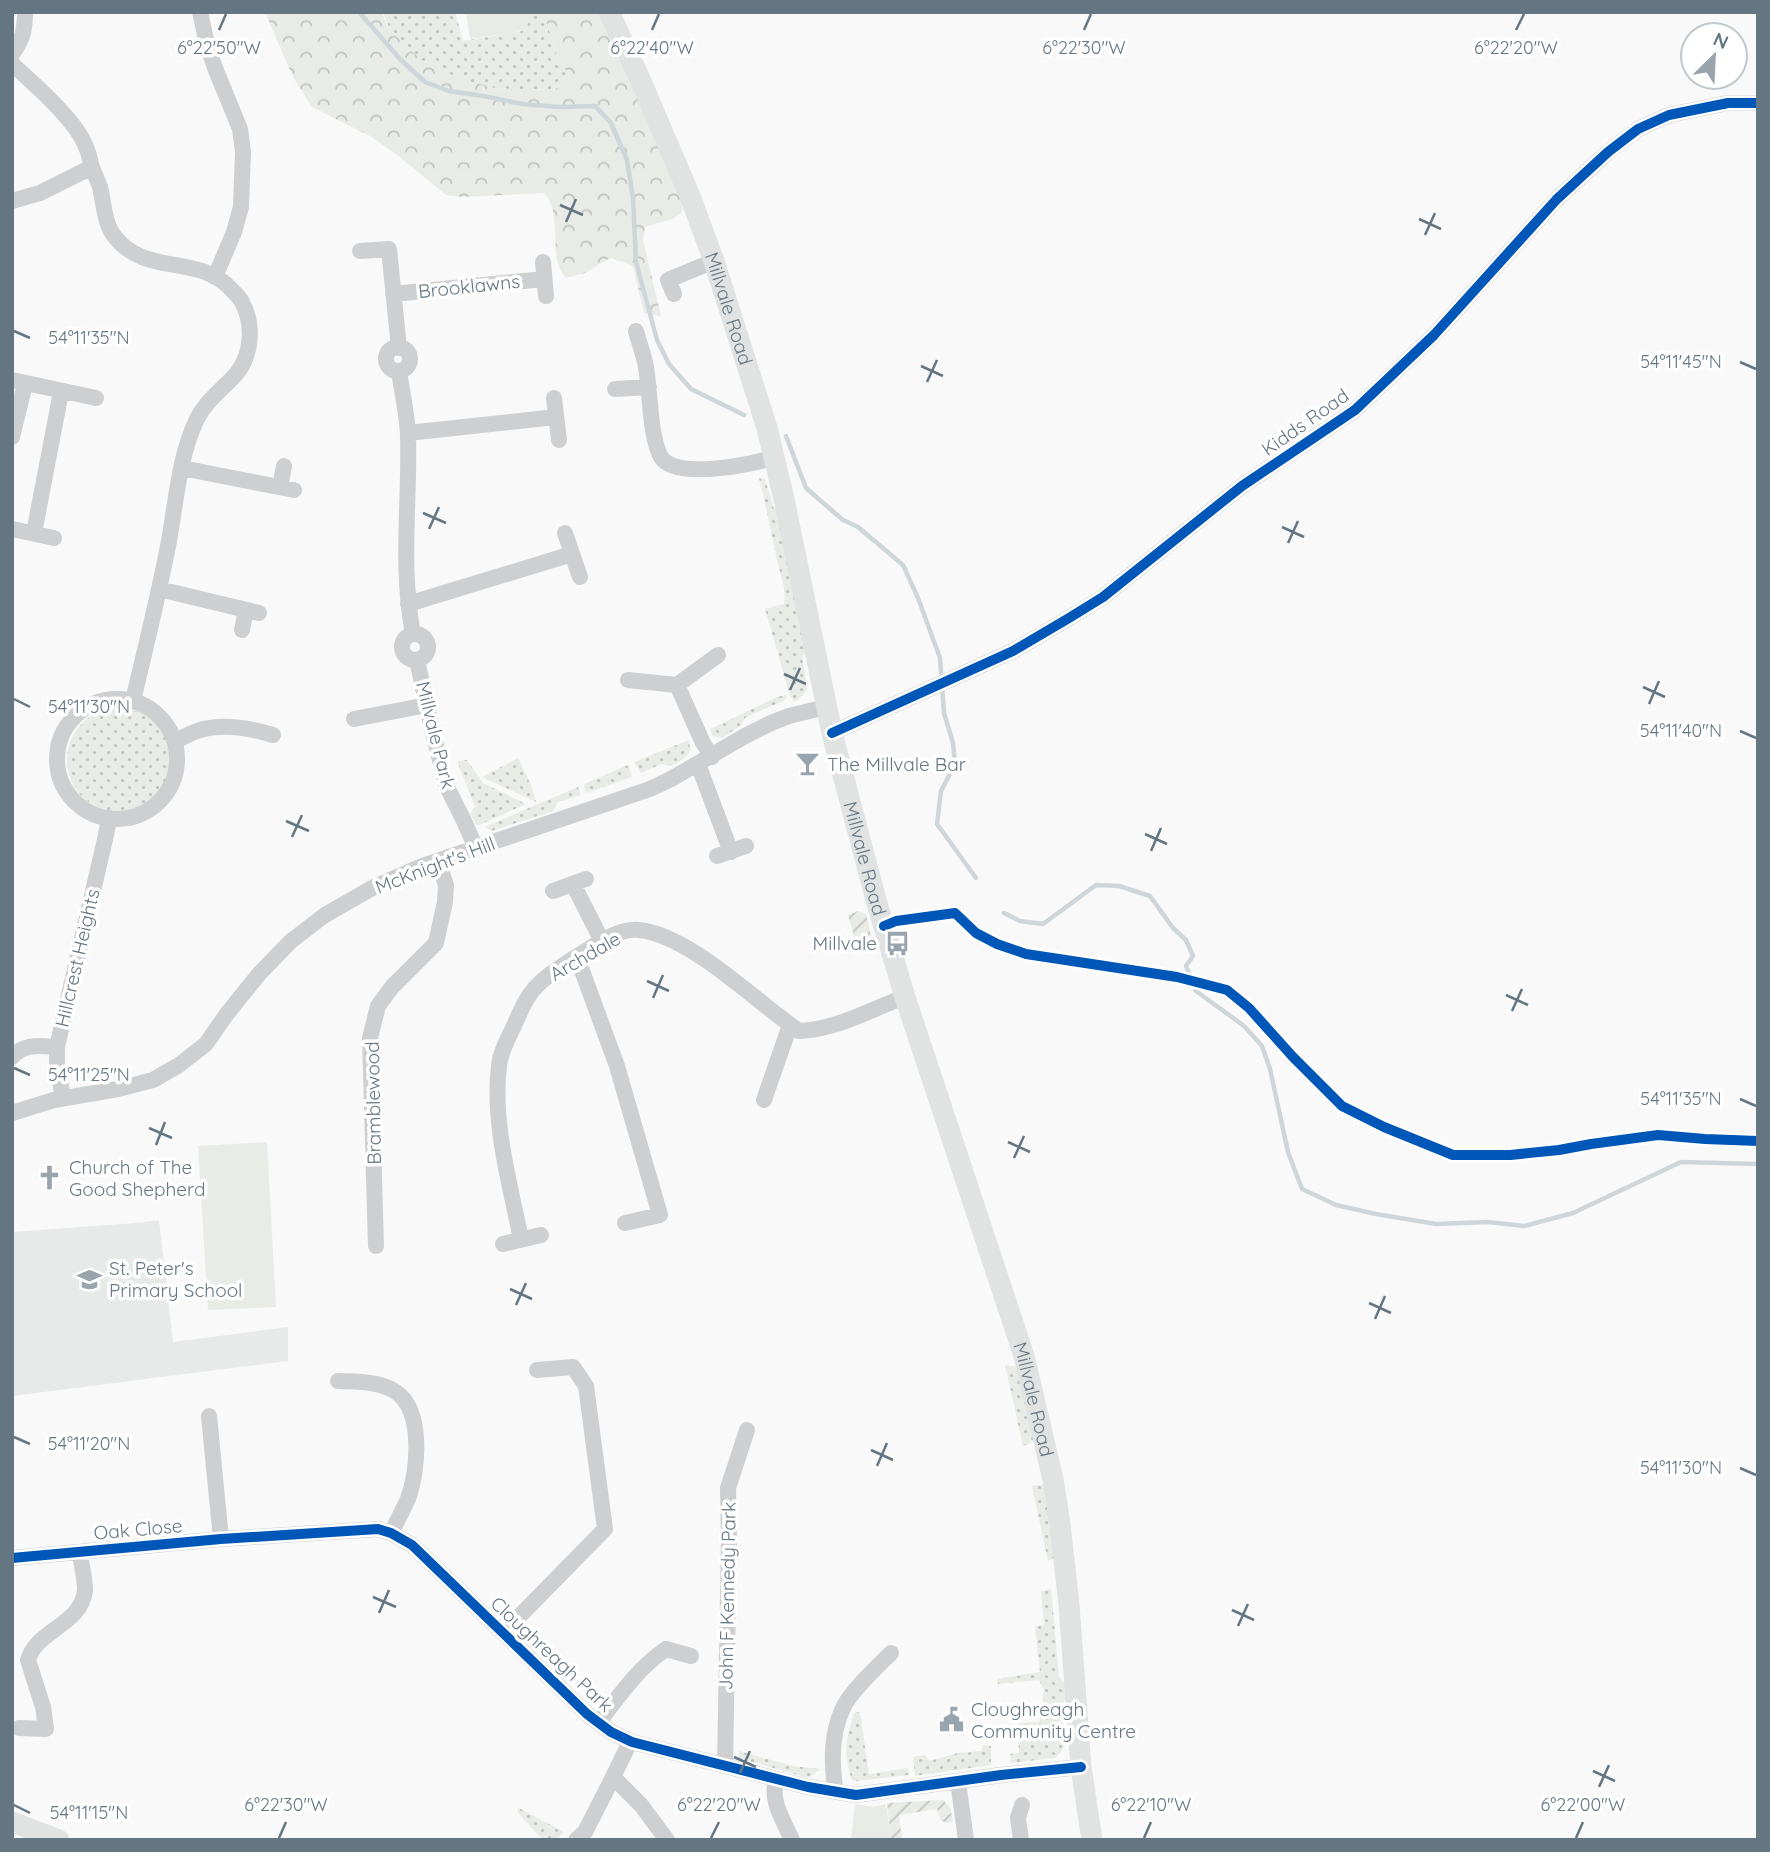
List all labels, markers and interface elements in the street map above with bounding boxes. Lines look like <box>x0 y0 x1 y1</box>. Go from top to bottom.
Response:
north arrow <box>1679 21 1749 91</box>
text: N <box>1710 27 1732 54</box>
text: 6°22'50"W <box>177 36 261 59</box>
text: 6°22'40"W <box>610 36 694 59</box>
text: 6°22'30"W <box>1042 36 1126 59</box>
text: 6°22'20"W <box>1474 36 1558 59</box>
street label: Millvale Road <box>700 249 758 368</box>
street label: Brooklawns <box>417 269 521 303</box>
text: 54°11'35"N <box>48 326 130 349</box>
text: 54°11'45"N <box>1640 350 1722 373</box>
street label: Kidds Road <box>1257 383 1353 461</box>
street label: Millvale Park <box>411 679 461 791</box>
text: 54°11'30"N <box>48 695 130 718</box>
text: 54°11'40"N <box>1640 719 1722 742</box>
bar icon: The Millvale Bar <box>793 750 821 778</box>
place label: The Millvale Bar <box>827 752 967 776</box>
street label: Millvale Road <box>839 799 892 918</box>
street label: McKnight's Hill <box>372 831 498 899</box>
street label: Hillcrest Heights <box>49 886 105 1029</box>
street label: Archdale <box>545 926 625 986</box>
bus stop icon: Millvale <box>883 929 911 957</box>
place label: Millvale <box>813 931 877 955</box>
street label: Bramblewood <box>360 1041 386 1165</box>
text: 54°11'25"N <box>48 1063 130 1086</box>
text: 54°11'35"N <box>1640 1087 1722 1110</box>
place label: Church of The Good Shepherd <box>69 1155 206 1201</box>
church icon: Church of The Good Shepherd <box>35 1164 63 1192</box>
place label: St. Peter's Primary School <box>109 1256 242 1302</box>
school or university icon: St. Peter's Primary School <box>75 1265 103 1293</box>
street label: Millvale Road <box>1008 1339 1059 1459</box>
text: 54°11'20"N <box>48 1432 130 1455</box>
text: 54°11'30"N <box>1640 1456 1722 1479</box>
street label: John F Kennedy Park <box>713 1501 741 1691</box>
street label: Oak Close <box>93 1513 183 1545</box>
street label: Cloughreagh Park <box>486 1591 618 1717</box>
place label: Cloughreagh Community Centre <box>971 1697 1136 1743</box>
public building icon: Cloughreagh Community Centre <box>937 1706 965 1734</box>
text: 6°22'30"W <box>244 1793 328 1816</box>
text: 6°22'20"W <box>677 1793 761 1816</box>
text: 6°22'10"W <box>1111 1793 1191 1816</box>
text: 6°22'00"W <box>1541 1793 1625 1816</box>
text: 54°11'15"N <box>50 1801 128 1824</box>

